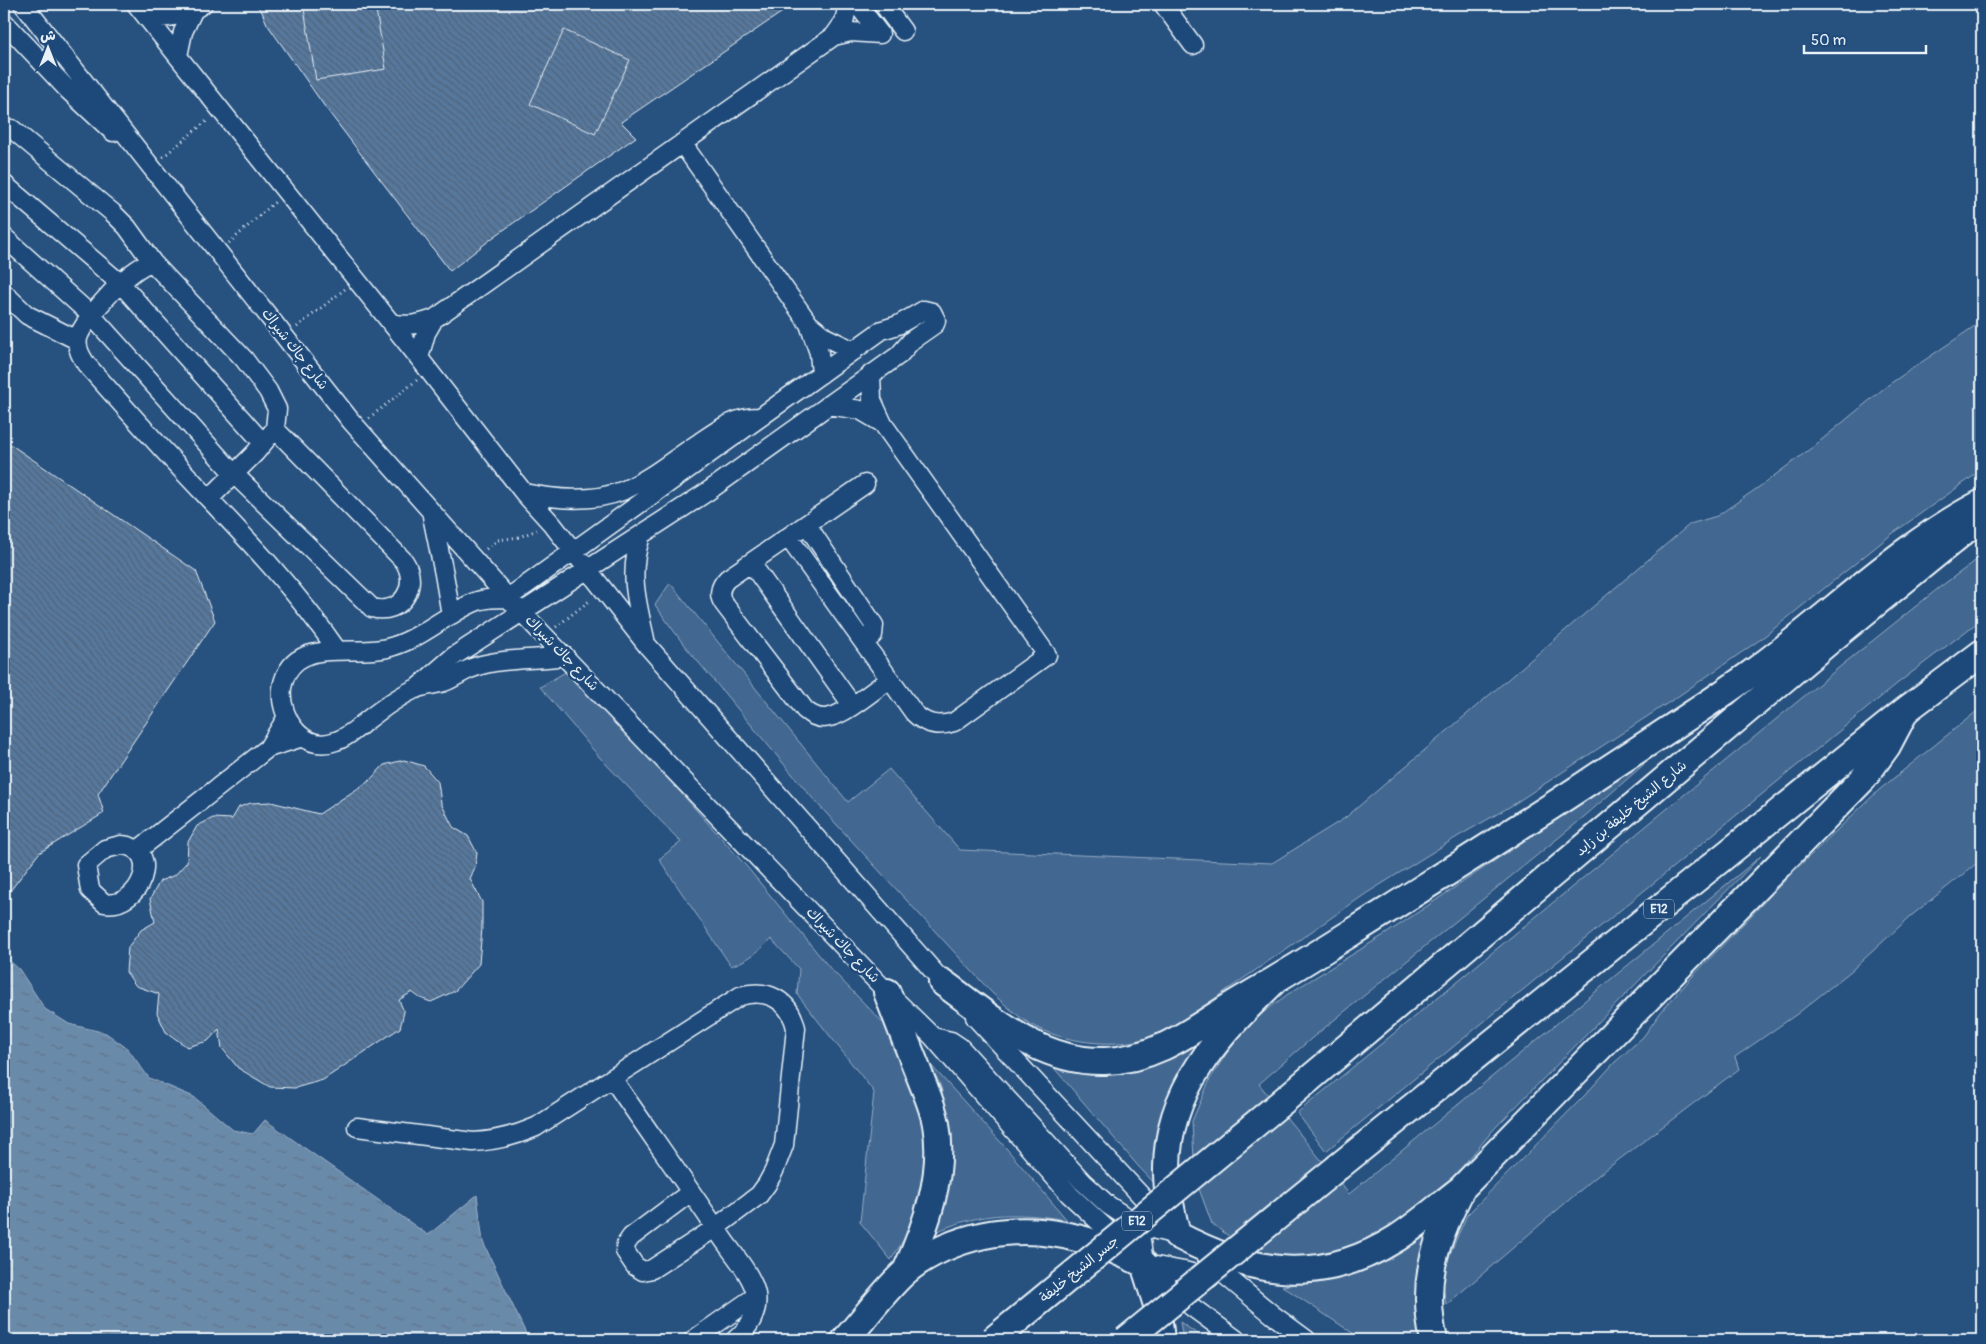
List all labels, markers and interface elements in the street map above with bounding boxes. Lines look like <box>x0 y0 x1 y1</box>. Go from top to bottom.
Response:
north arrow <box>22 22 72 72</box>
scale bar <box>1804 22 1926 54</box>
text: ش <box>40 27 56 44</box>
text: 50 m <box>1811 31 1846 50</box>
street label: شارع جاك شيراك <box>257 305 332 394</box>
street label: شارع جاك شيراك <box>521 612 602 695</box>
street label: شارع الشيخ خليفة بن زايد <box>1572 757 1691 860</box>
road number: E12 <box>1644 900 1674 919</box>
street label: شارع جاك شيراك <box>802 904 883 987</box>
road number: E12 <box>1122 1212 1152 1230</box>
street label: جسر الشيخ خليفة <box>1036 1232 1123 1307</box>

